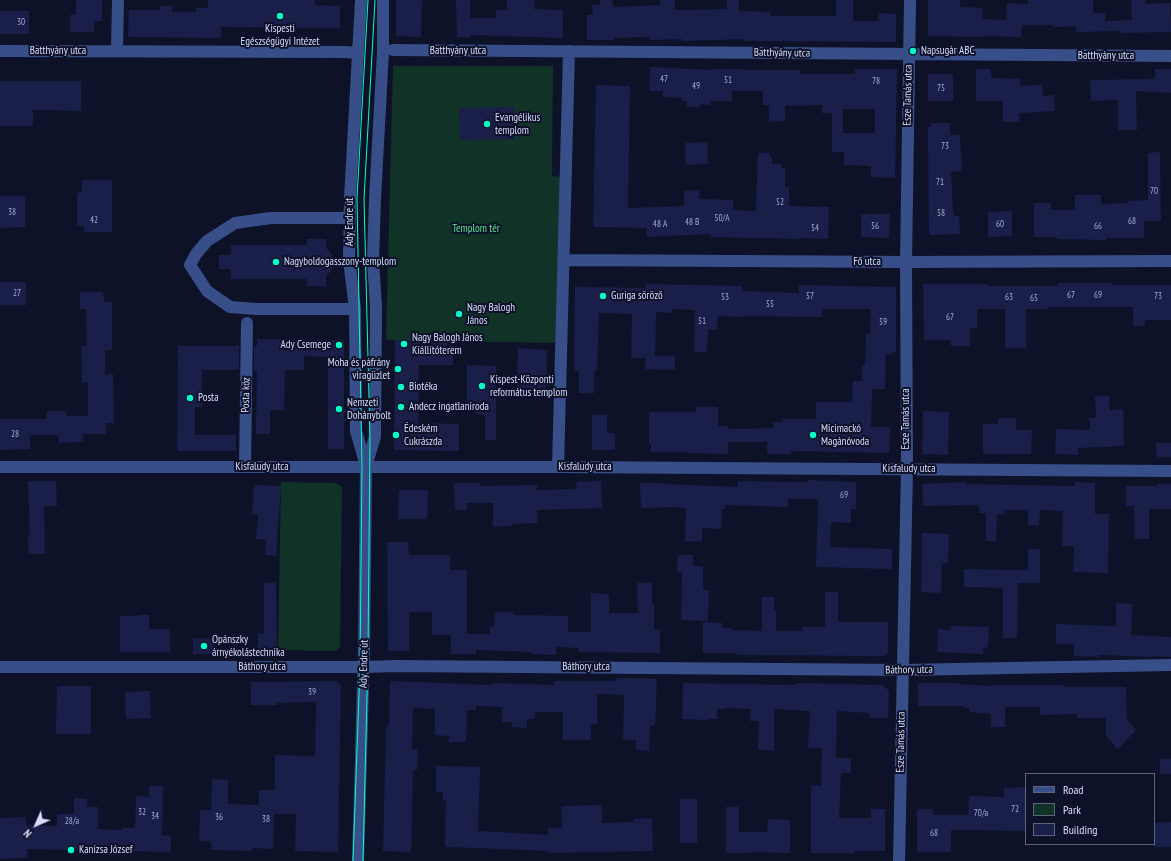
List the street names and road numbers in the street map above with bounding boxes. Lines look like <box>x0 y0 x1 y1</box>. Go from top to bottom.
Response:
street label: Batthyány utca <box>30 44 86 58</box>
street label: Batthyány utca <box>430 44 486 58</box>
street label: Batthyány utca <box>754 46 810 60</box>
street label: Batthyány utca <box>1078 49 1134 63</box>
street label: Esze Tamás utca <box>901 64 915 126</box>
street label: Ady Endre út <box>343 198 357 246</box>
street label: Fő utca <box>853 255 881 269</box>
street label: Posta köz <box>239 377 253 413</box>
street label: Esze Tamás utca <box>899 388 913 450</box>
street label: Kisfaludy utca <box>235 460 289 474</box>
street label: Kisfaludy utca <box>558 460 612 474</box>
street label: Kisfaludy utca <box>882 462 936 476</box>
street label: Ady Endre út <box>357 640 371 688</box>
street label: Báthory utca <box>238 660 286 674</box>
street label: Báthory utca <box>562 660 610 674</box>
street label: Báthory utca <box>885 663 933 677</box>
street label: Esze Tamás utca <box>894 711 908 773</box>

